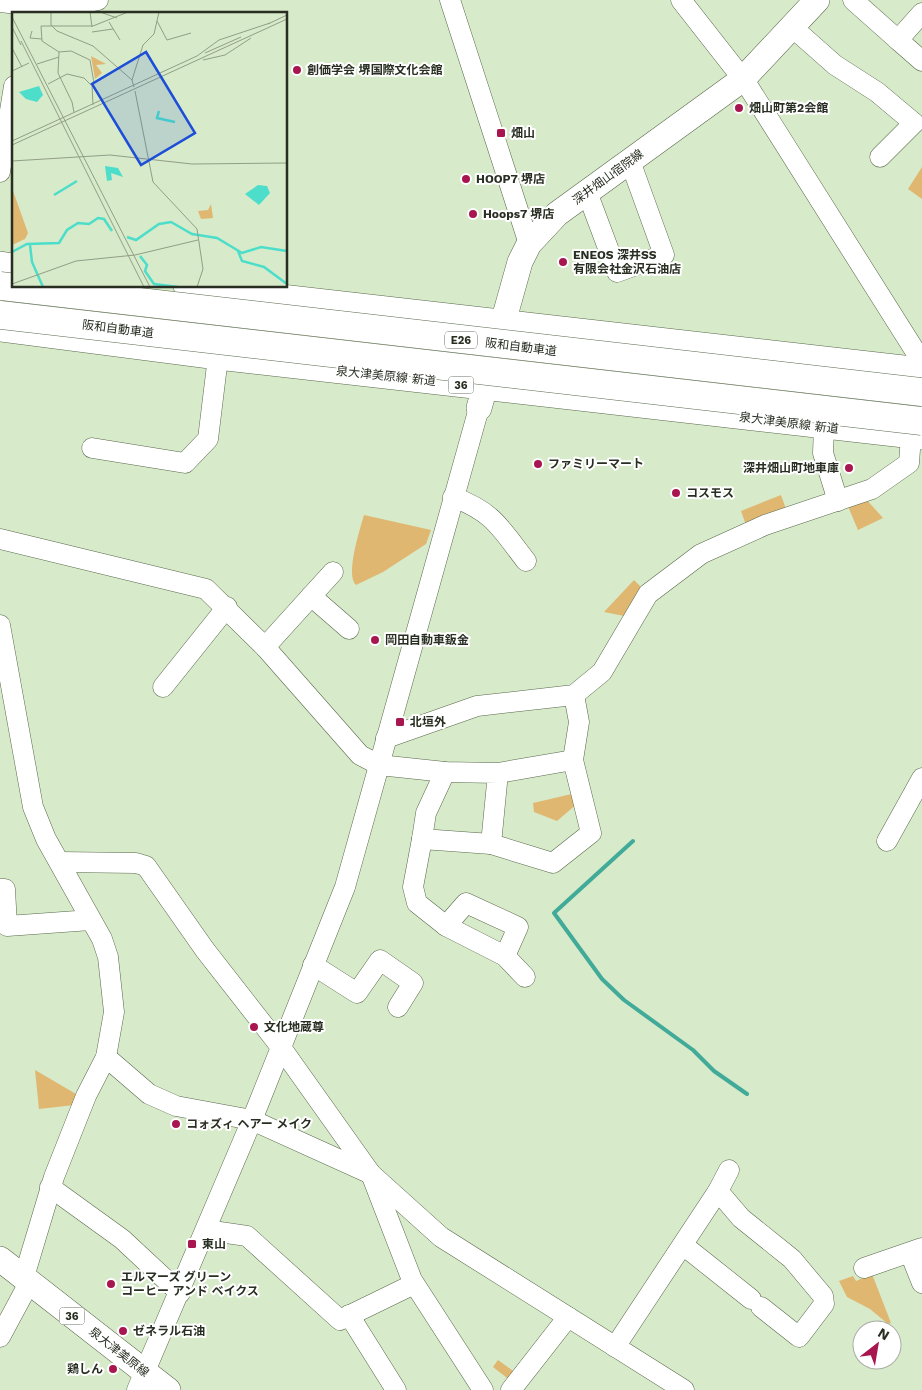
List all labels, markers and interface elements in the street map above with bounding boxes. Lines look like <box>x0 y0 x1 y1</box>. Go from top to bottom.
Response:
inset map <box>12 12 288 288</box>
place label: 創価学会 堺国際文化会館 <box>307 63 442 77</box>
marker: 創価学会 堺国際文化会館 <box>291 64 303 76</box>
place label: 畑山町第2会館 <box>749 101 828 115</box>
marker: 畑山町第2会館 <box>733 102 745 114</box>
place label: 畑山 <box>511 126 535 140</box>
marker: 畑山 <box>495 127 507 139</box>
street label: 深井畑山宿院線 <box>570 147 646 207</box>
place label: HOOP7 堺店 <box>476 172 545 186</box>
marker: HOOP7 堺店 <box>460 173 472 185</box>
place label: Hoops7 堺店 <box>483 207 554 221</box>
marker: Hoops7 堺店 <box>467 208 479 220</box>
place label: ENEOS 深井SS 有限会社金沢石油店 <box>573 248 681 276</box>
marker: ENEOS 深井SS 有限会社金沢石油店 <box>557 256 569 268</box>
street label: 阪和自動車道 <box>81 318 155 340</box>
road number: E26 <box>445 332 477 348</box>
street label: 阪和自動車道 <box>484 336 558 358</box>
street label: 泉大津美原線 新道 <box>335 364 437 388</box>
road number: 36 <box>448 376 474 394</box>
street label: 泉大津美原線 新道 <box>738 410 840 436</box>
place label: ファミリーマート <box>548 457 644 471</box>
marker: ファミリーマート <box>532 458 544 470</box>
place label: 深井畑山町地車庫 <box>743 461 839 475</box>
marker: 深井畑山町地車庫 <box>843 462 855 474</box>
place label: コスモス <box>686 486 734 500</box>
marker: コスモス <box>670 487 682 499</box>
place label: 岡田自動車鈑金 <box>385 633 469 647</box>
marker: 岡田自動車鈑金 <box>369 634 381 646</box>
place label: 北垣外 <box>410 715 446 729</box>
marker: 北垣外 <box>394 716 406 728</box>
place label: 文化地蔵尊 <box>264 1020 324 1034</box>
marker: 文化地蔵尊 <box>248 1021 260 1033</box>
place label: コォズィ ヘアー メイク <box>186 1117 312 1131</box>
marker: コォズィ ヘアー メイク <box>170 1118 182 1130</box>
place label: 東山 <box>202 1237 226 1251</box>
marker: 東山 <box>186 1238 198 1250</box>
place label: エルマーズ グリーン コーヒー アンド ベイクス <box>121 1270 259 1298</box>
marker: エルマーズ グリーン コーヒー アンド ベイクス <box>105 1278 117 1290</box>
road number: 36 <box>60 1308 84 1324</box>
north arrow <box>852 1320 902 1370</box>
street label: 泉大津美原線 <box>86 1324 152 1380</box>
place label: ゼネラル石油 <box>133 1324 205 1338</box>
text: N <box>875 1324 892 1343</box>
marker: ゼネラル石油 <box>117 1325 129 1337</box>
place label: 鶏しん <box>67 1362 103 1376</box>
marker: 鶏しん <box>107 1363 119 1375</box>

